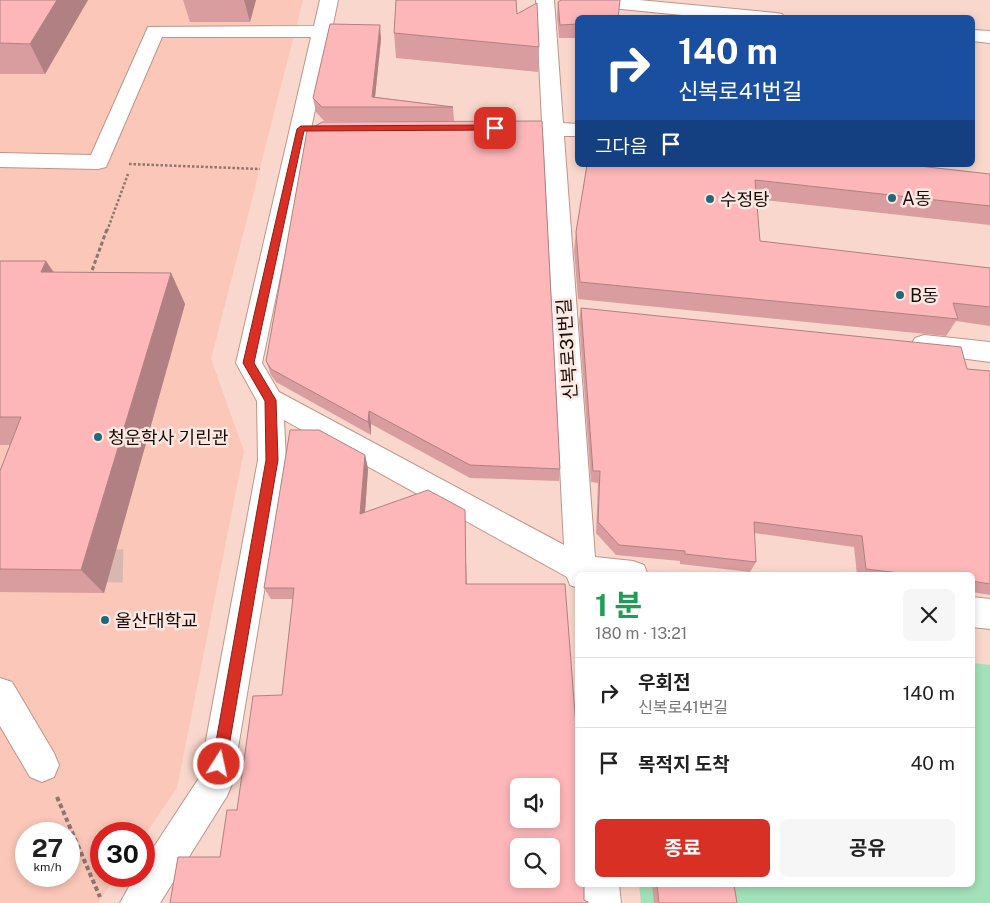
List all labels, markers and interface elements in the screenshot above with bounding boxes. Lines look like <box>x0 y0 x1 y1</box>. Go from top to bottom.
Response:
text: 140 m <box>678 31 778 72</box>
icon: right <box>595 35 660 100</box>
text: 신복로41번길 <box>678 78 802 104</box>
pin <box>474 107 516 149</box>
icon: arrive <box>481 114 509 142</box>
icon: arrive <box>657 130 685 158</box>
text: 그다음 <box>595 135 647 157</box>
place label: A동 <box>902 188 931 209</box>
place label: 수정탕 <box>720 189 770 210</box>
marker: A동 <box>886 192 898 204</box>
marker: 수정탕 <box>704 193 716 205</box>
place label: B동 <box>910 285 939 306</box>
marker: B동 <box>894 289 906 301</box>
street label: 신복로31번길 <box>553 298 581 400</box>
place label: 청운학사 기린관 <box>108 427 229 448</box>
marker: 청운학사 기린관 <box>92 431 104 443</box>
text: 1 분 <box>595 587 642 623</box>
button: close <box>903 589 955 641</box>
place label: 울산대학교 <box>115 610 198 631</box>
marker: 울산대학교 <box>99 614 111 626</box>
text: 180 m · 13:21 <box>595 624 687 643</box>
text: 우회전 <box>638 671 690 693</box>
icon: right <box>595 679 623 707</box>
text: 140 m <box>903 682 955 704</box>
text: 신복로41번길 <box>638 698 728 717</box>
position arrow <box>192 737 244 789</box>
icon: arrive <box>595 749 623 777</box>
text: 40 m <box>910 752 955 774</box>
text: 목적지 도착 <box>638 753 730 775</box>
map controls <box>510 778 560 888</box>
button: sound <box>510 778 560 828</box>
button: 종료 <box>595 819 770 877</box>
button: 공유 <box>780 819 955 877</box>
speed limit sign: 30 <box>90 822 155 887</box>
text: 27 <box>32 833 63 863</box>
button: search <box>510 838 560 888</box>
text: km/h <box>33 860 62 874</box>

